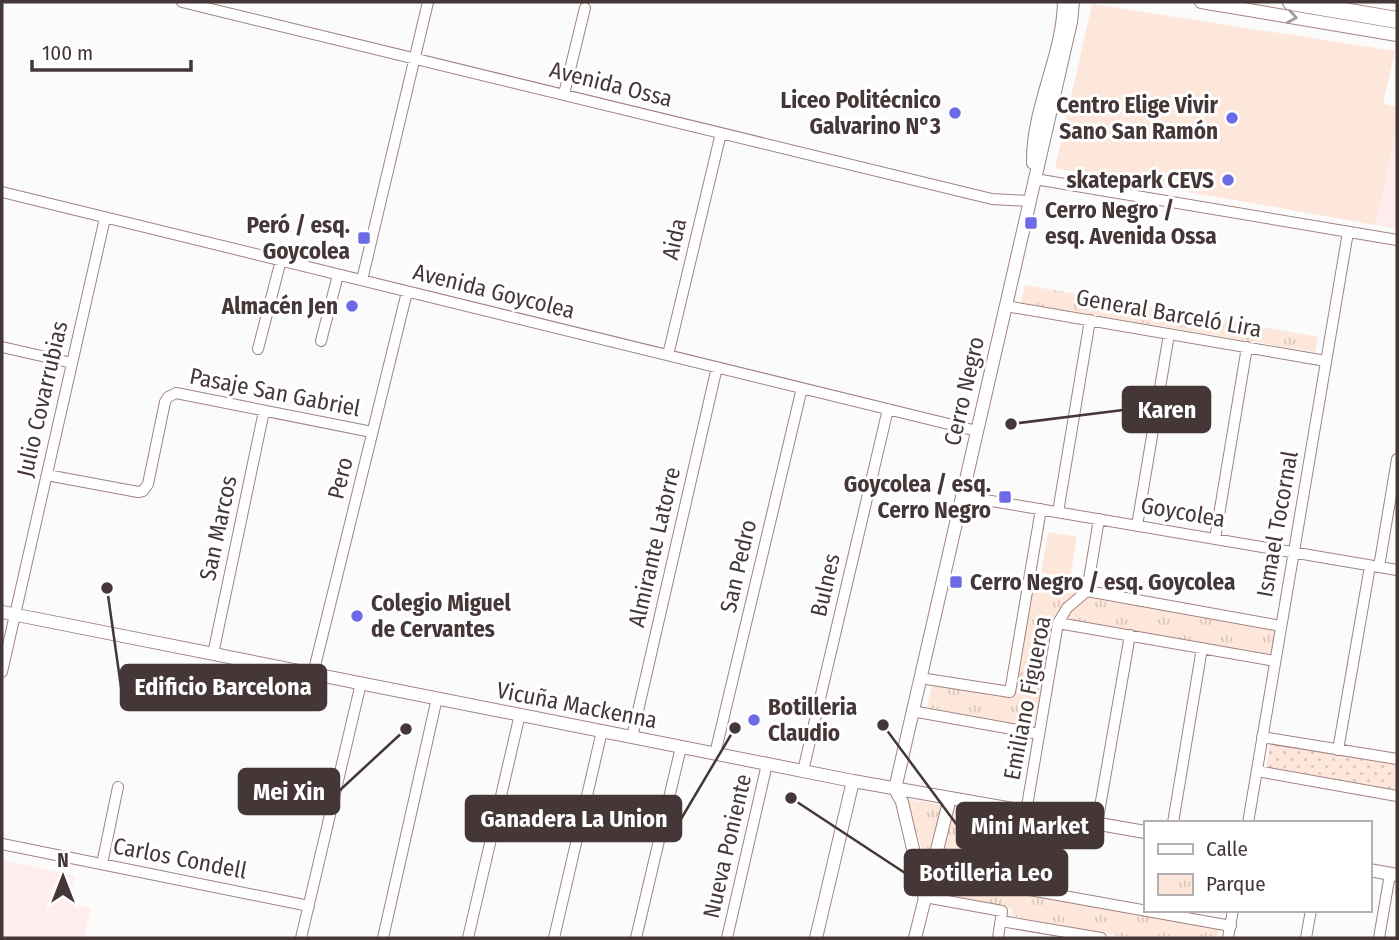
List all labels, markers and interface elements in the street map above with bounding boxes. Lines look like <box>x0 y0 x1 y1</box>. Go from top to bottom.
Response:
one-way arrow <box>1286 9 1298 24</box>
scale bar <box>32 28 191 72</box>
text: 100 m <box>42 40 93 66</box>
street label: Avenida Ossa <box>547 55 675 113</box>
place label: Liceo Politécnico Galvarino N°3 <box>780 86 941 140</box>
place label: Centro Elige Vivir Sano San Ramón <box>1056 91 1219 145</box>
marker: Liceo Politécnico Galvarino N°3 <box>947 105 963 121</box>
marker: Centro Elige Vivir Sano San Ramón <box>1224 110 1240 126</box>
place label: skatepark CEVS <box>1067 166 1214 194</box>
marker: skatepark CEVS <box>1220 172 1236 188</box>
place label: Cerro Negro / esq. Avenida Ossa <box>1045 196 1217 250</box>
place label: Peró / esq. Goycolea <box>247 211 350 265</box>
marker: Cerro Negro / esq. Avenida Ossa <box>1023 215 1039 231</box>
street label: Aida <box>656 216 692 262</box>
marker: Peró / esq. Goycolea <box>356 230 372 246</box>
street label: Avenida Goycolea <box>410 257 578 325</box>
street label: General Barceló Lira <box>1074 283 1264 343</box>
place label: Almacén Jen <box>221 292 338 320</box>
marker: Almacén Jen <box>344 298 360 314</box>
street label: Julio Covarrubias <box>10 318 74 480</box>
street label: Cerro Negro <box>938 334 990 448</box>
street label: Pasaje San Gabriel <box>187 362 363 422</box>
callout: Karen <box>1123 387 1210 432</box>
text: Karen <box>1138 396 1196 424</box>
street label: Ismael Tocornal <box>1250 449 1304 599</box>
street label: Pero <box>321 454 359 502</box>
street label: Almirante Latorre <box>622 464 686 630</box>
place label: Goycolea / esq. Cerro Negro <box>844 470 991 524</box>
street label: San Marcos <box>193 473 243 583</box>
marker: Goycolea / esq. Cerro Negro <box>997 489 1013 505</box>
street label: Goycolea <box>1139 491 1227 533</box>
street label: San Pedro <box>714 517 762 615</box>
street label: Bulnes <box>804 551 846 619</box>
place label: Cerro Negro / esq. Goycolea <box>970 568 1235 596</box>
marker: Cerro Negro / esq. Goycolea <box>948 574 964 590</box>
place label: Colegio Miguel de Cervantes <box>371 589 511 643</box>
marker: Colegio Miguel de Cervantes <box>349 608 365 624</box>
street label: Emiliano Figueroa <box>997 614 1057 782</box>
callout: Edificio Barcelona <box>121 665 326 710</box>
text: Edificio Barcelona <box>134 673 312 701</box>
street label: Vicuña Mackenna <box>494 676 660 734</box>
place label: Botilleria Claudio <box>768 693 857 747</box>
marker: Botilleria Claudio <box>746 712 762 728</box>
callout: Mei Xin <box>239 769 339 814</box>
street label: Nueva Poniente <box>697 771 757 921</box>
text: Mei Xin <box>253 778 325 806</box>
callout: Ganadera La Union <box>466 796 681 841</box>
callout: Mini Market <box>957 803 1103 848</box>
text: Ganadera La Union <box>480 805 668 833</box>
text: Mini Market <box>971 812 1089 840</box>
legend <box>1144 821 1371 912</box>
street label: Carlos Condell <box>111 831 249 885</box>
text: Calle <box>1206 836 1248 862</box>
north arrow <box>28 842 98 912</box>
text: N <box>57 849 69 872</box>
callout: Botilleria Leo <box>905 850 1067 895</box>
text: Botilleria Leo <box>919 859 1053 887</box>
text: Parque <box>1206 871 1266 897</box>

